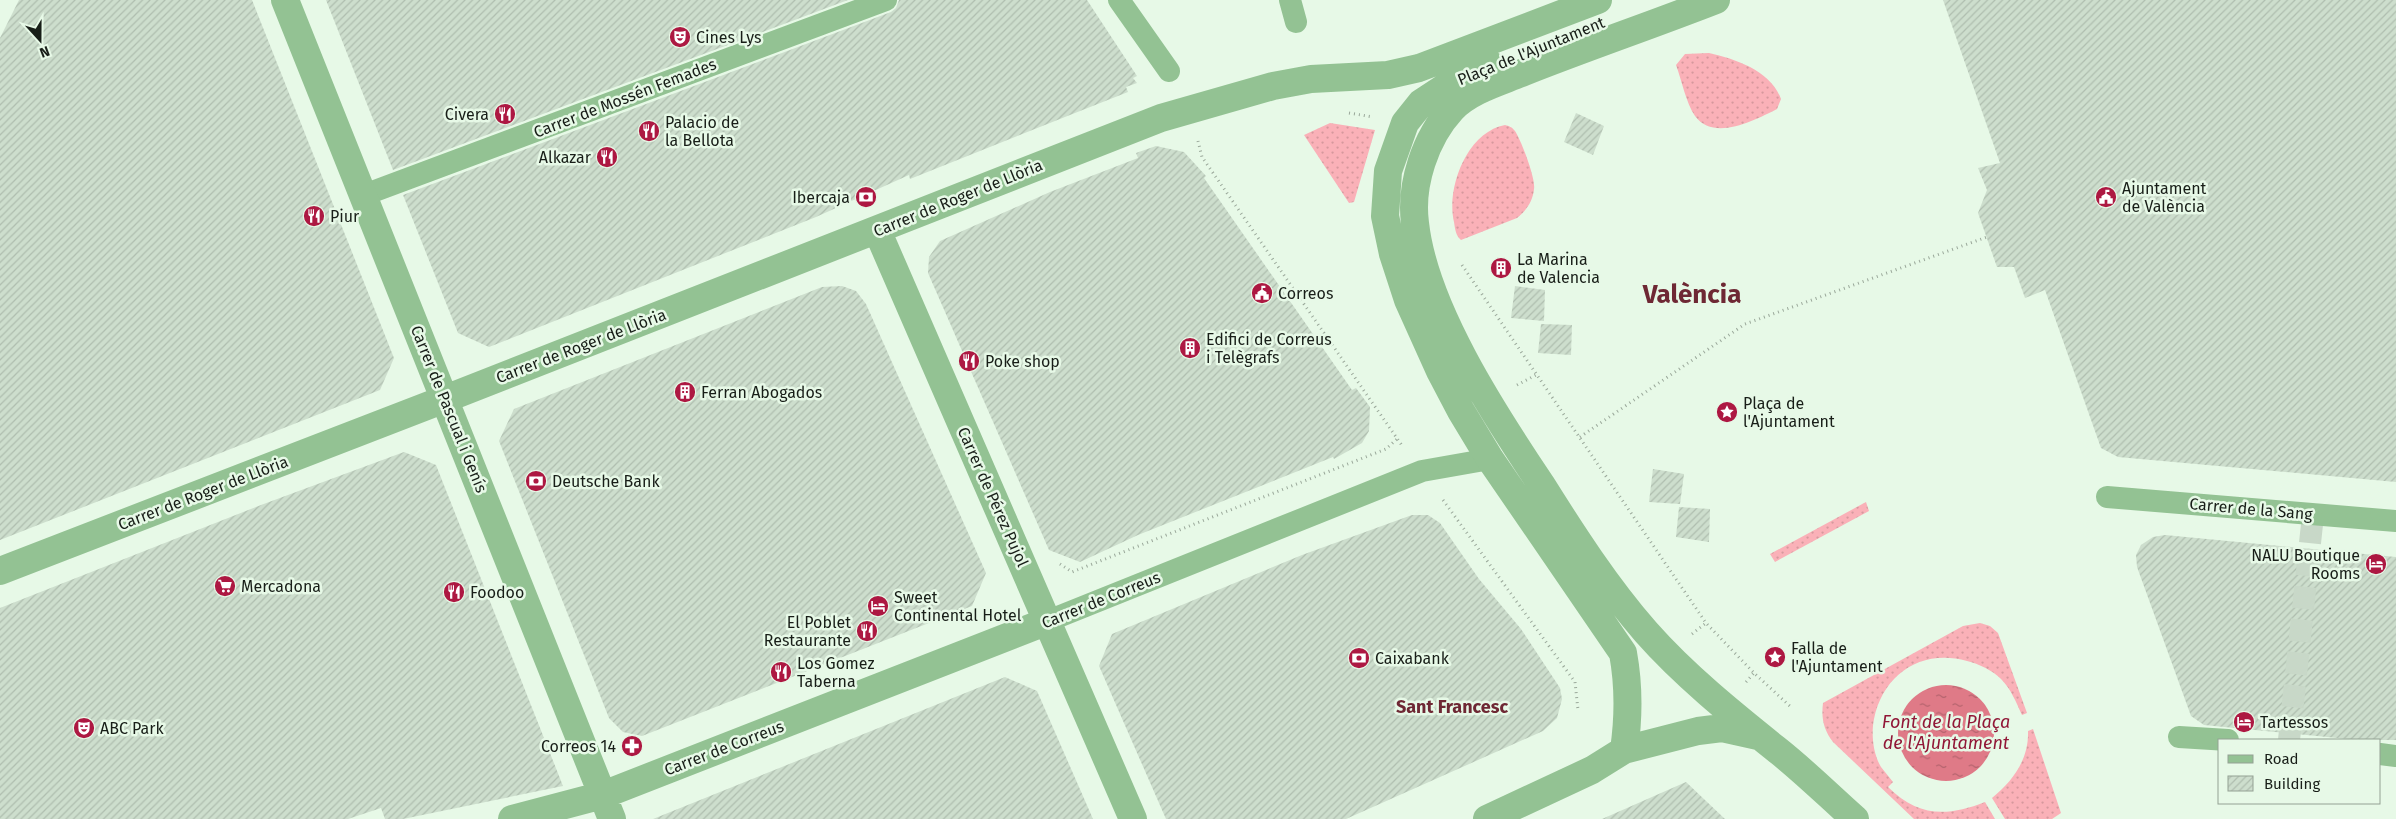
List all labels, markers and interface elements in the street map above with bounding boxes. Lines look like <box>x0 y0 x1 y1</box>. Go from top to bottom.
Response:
street label: Plaça de l'Ajuntament <box>1455 13 1608 90</box>
north arrow <box>15 15 65 65</box>
theatre icon: Cines Lys <box>668 25 692 49</box>
place label: Cines Lys <box>696 28 761 47</box>
text: N <box>37 42 52 61</box>
street label: Carrer de Mossén Femades <box>531 54 719 142</box>
restaurant icon: Civera <box>493 102 517 126</box>
place label: Civera <box>445 105 489 124</box>
place label: Palacio de la Bellota <box>665 113 739 150</box>
restaurant icon: Palacio de la Bellota <box>637 119 661 143</box>
restaurant icon: Alkazar <box>595 145 619 169</box>
place label: Alkazar <box>539 148 592 167</box>
street label: Carrer de Roger de Llòria <box>871 155 1045 241</box>
place label: Ajuntament de València <box>2122 179 2207 216</box>
bank icon: Ibercaja <box>854 185 878 209</box>
public building icon: Ajuntament de València <box>2094 185 2118 209</box>
place label: Ibercaja <box>792 188 850 207</box>
restaurant icon: Piur <box>302 204 326 228</box>
place label: Piur <box>330 207 360 226</box>
place label: La Marina de Valencia <box>1517 250 1600 287</box>
building icon: La Marina de Valencia <box>1489 256 1513 280</box>
district label: València <box>1642 279 1741 310</box>
public building icon: Correos <box>1250 281 1274 305</box>
place label: Correos <box>1278 284 1333 303</box>
street label: Carrer de Roger de Llòria <box>493 305 669 387</box>
street label: Carrer de Pascual i Genís <box>407 323 491 495</box>
place label: Edifici de Correus i Telègrafs <box>1206 330 1332 367</box>
building icon: Edifici de Correus i Telègrafs <box>1178 336 1202 360</box>
restaurant icon: Poke shop <box>957 349 981 373</box>
place label: Poke shop <box>985 352 1060 371</box>
building icon: Ferran Abogados <box>673 380 697 404</box>
place label: Ferran Abogados <box>701 383 822 402</box>
place label: Plaça de l'Ajuntament <box>1743 394 1835 431</box>
place icon: Plaça de l'Ajuntament <box>1715 400 1739 424</box>
street label: Carrer de Pérez Pujol <box>954 424 1032 570</box>
street label: Carrer de Roger de Llòria <box>115 452 291 534</box>
bank icon: Deutsche Bank <box>524 469 548 493</box>
place label: Deutsche Bank <box>552 472 660 491</box>
street label: Carrer de la Sang <box>2189 494 2314 524</box>
place label: NALU Boutique Rooms <box>2251 546 2360 583</box>
hotel icon: NALU Boutique Rooms <box>2364 552 2388 576</box>
street label: Carrer de Correus <box>1039 568 1163 632</box>
supermarket icon: Mercadona <box>213 574 237 598</box>
place label: Mercadona <box>241 577 321 596</box>
restaurant icon: Foodoo <box>442 580 466 604</box>
place label: Foodoo <box>470 583 524 602</box>
place label: Sweet Continental Hotel <box>894 588 1022 625</box>
hotel icon: Sweet Continental Hotel <box>866 594 890 618</box>
place label: El Poblet Restaurante <box>764 613 851 650</box>
restaurant icon: El Poblet Restaurante <box>855 619 879 643</box>
place label: Falla de l'Ajuntament <box>1791 639 1883 676</box>
place icon: Falla de l'Ajuntament <box>1763 645 1787 669</box>
bank icon: Caixabank <box>1347 646 1371 670</box>
place label: Caixabank <box>1375 649 1450 668</box>
place label: Los Gomez Taberna <box>797 654 874 691</box>
restaurant icon: Los Gomez Taberna <box>769 660 793 684</box>
district label: Sant Francesc <box>1396 696 1509 718</box>
hotel icon: Tartessos <box>2232 710 2256 734</box>
water label: Font de la Plaça de l'Ajuntament <box>1882 711 2010 754</box>
place label: Tartessos <box>2260 713 2328 732</box>
theatre icon: ABC Park <box>72 716 96 740</box>
street label: Carrer de Correus <box>662 716 786 780</box>
place label: ABC Park <box>100 719 164 738</box>
pharmacy icon: Correos 14 <box>620 734 644 758</box>
place label: Correos 14 <box>541 737 616 756</box>
legend <box>2218 739 2381 804</box>
text: Road <box>2264 750 2299 768</box>
text: Building <box>2264 775 2320 793</box>

